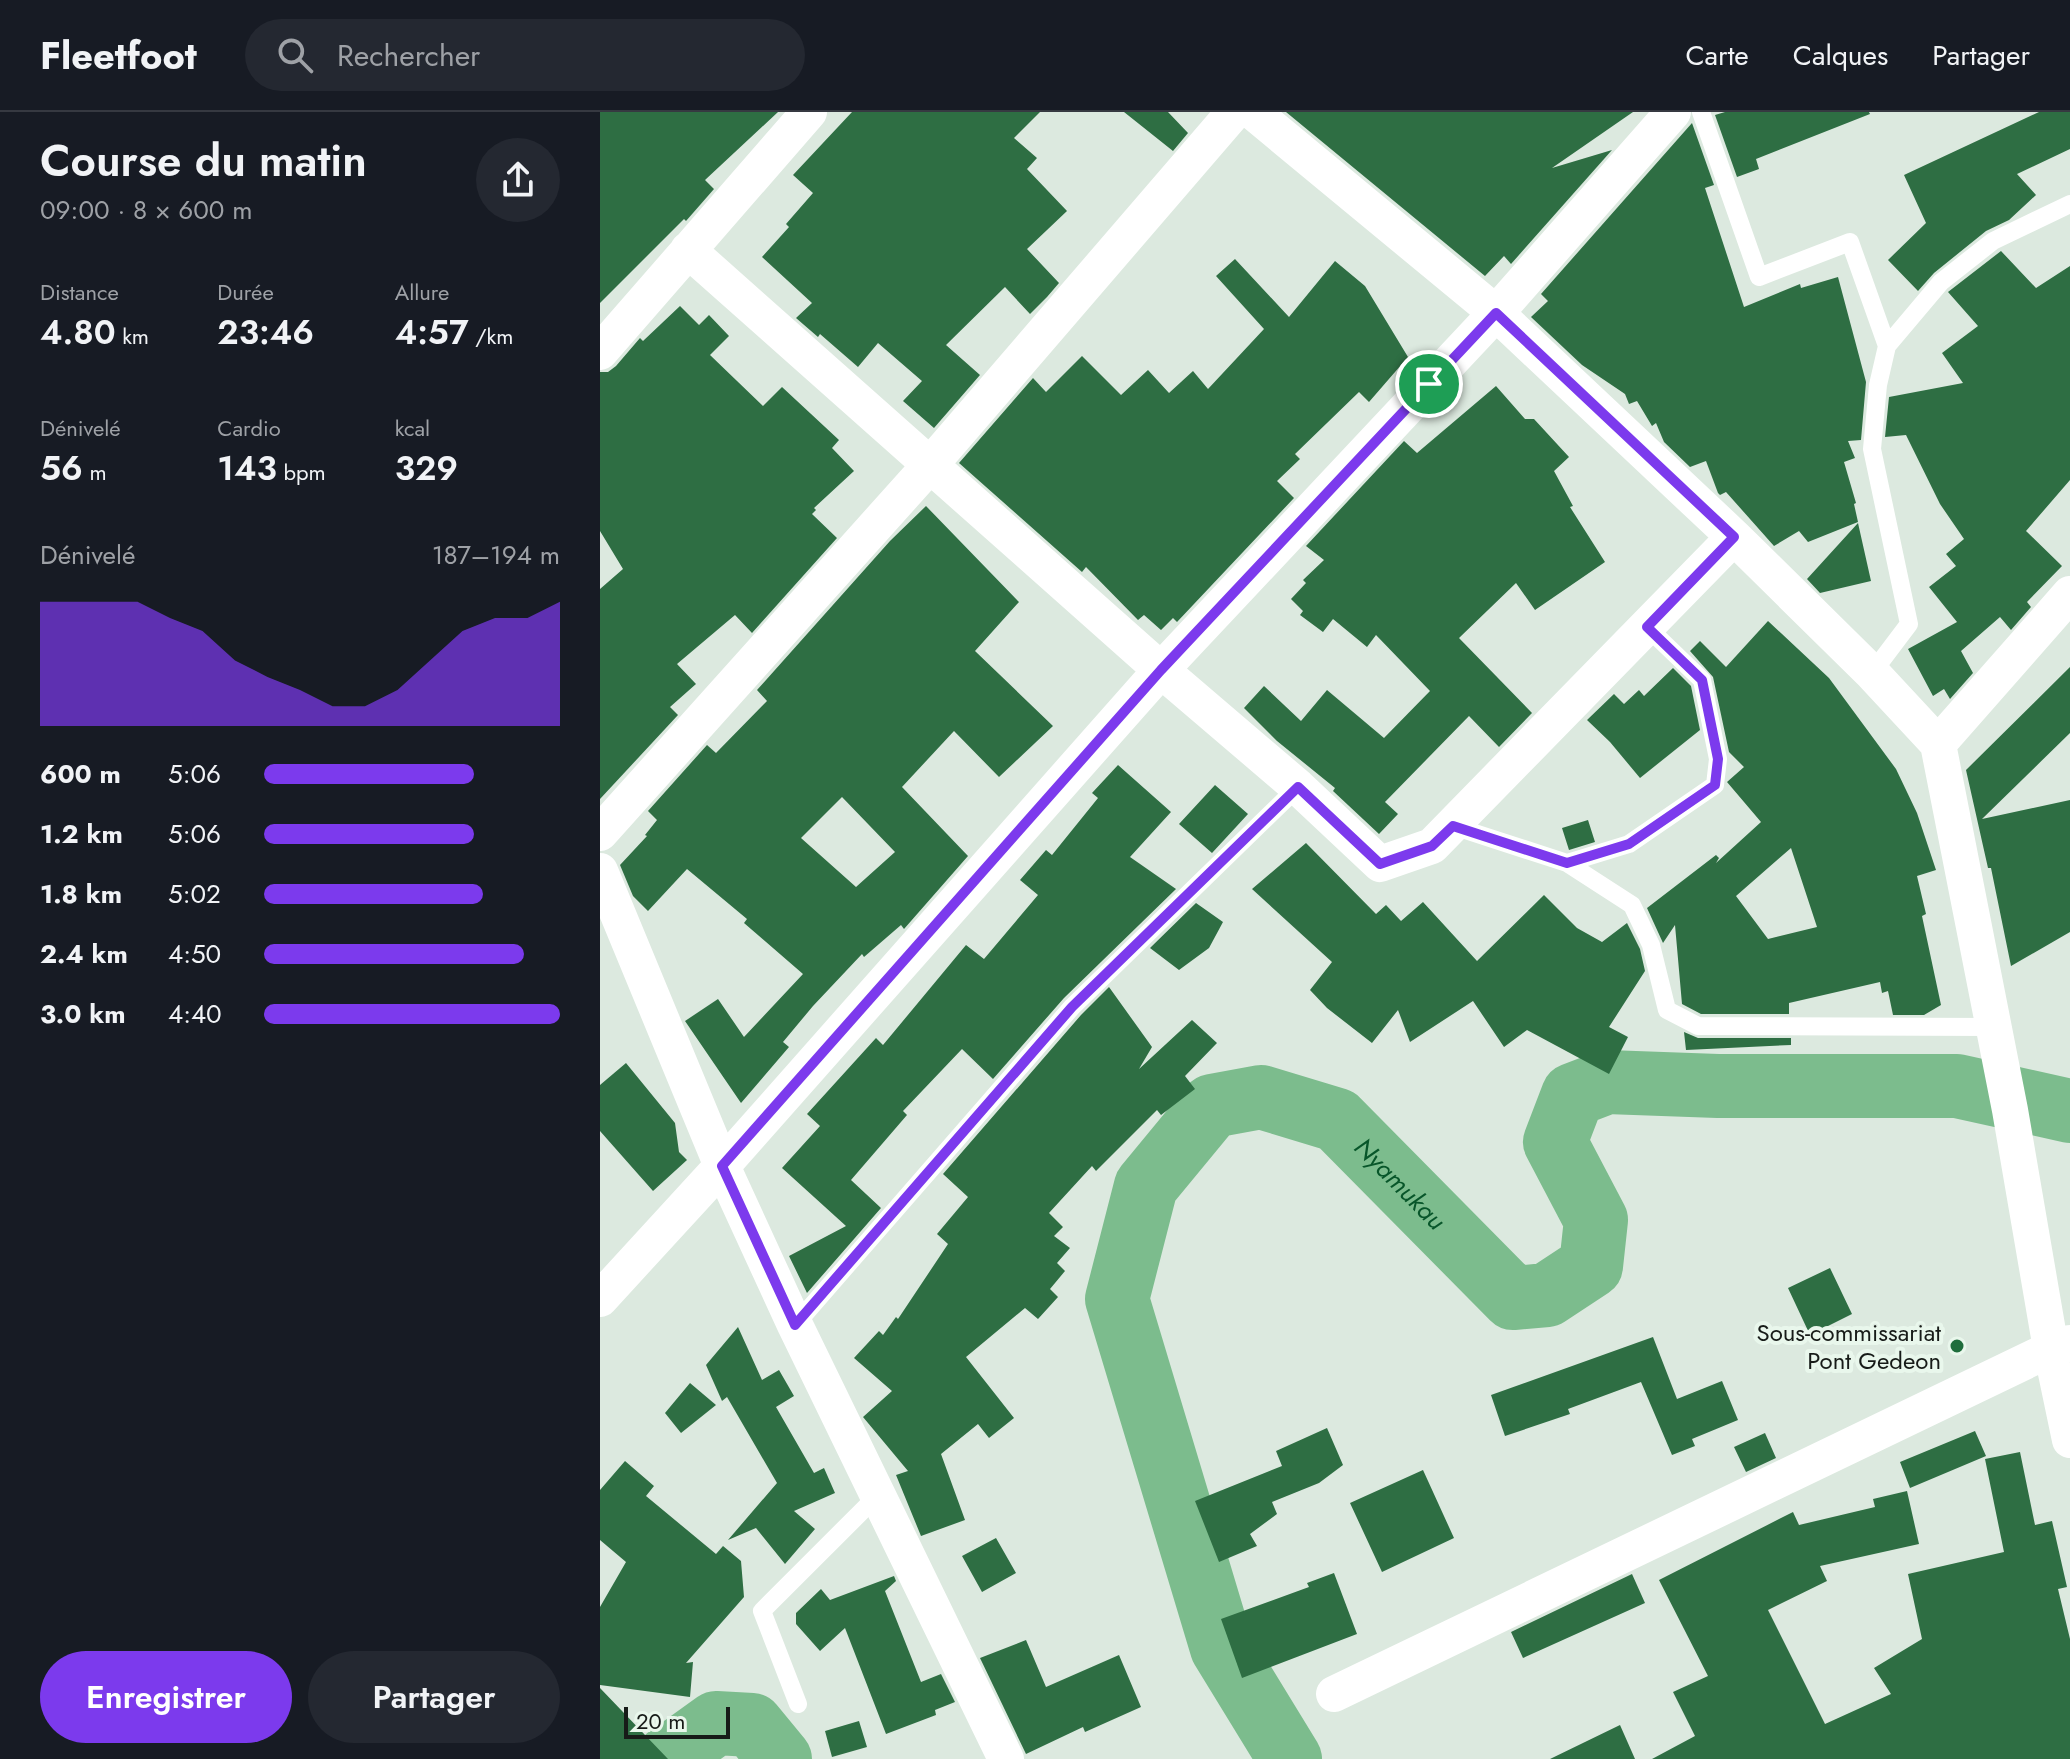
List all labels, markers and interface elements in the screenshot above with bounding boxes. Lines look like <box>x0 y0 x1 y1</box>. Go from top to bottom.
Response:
search box <box>245 19 805 91</box>
text: Fleetfoot <box>40 28 197 83</box>
icon: search <box>273 33 317 77</box>
text: Rechercher <box>337 34 480 77</box>
text: Carte <box>1685 35 1749 76</box>
text: Calques <box>1793 35 1888 76</box>
text: Partager <box>1932 35 2030 76</box>
text: Course du matin <box>40 129 367 193</box>
button: share <box>476 138 560 222</box>
text: 09:00 · 8 × 600 m <box>40 191 253 229</box>
text: Distance <box>40 276 119 308</box>
text: Durée <box>217 276 274 308</box>
text: Allure <box>395 276 449 308</box>
text: 4.80 <box>40 308 116 357</box>
text: 23:46 <box>217 308 314 357</box>
text: 4:57 <box>395 308 469 357</box>
text: km <box>116 320 149 352</box>
text: /km <box>469 320 513 352</box>
pin <box>1395 350 1463 418</box>
icon: arrive <box>1407 362 1451 406</box>
text: Dénivelé <box>40 412 121 444</box>
text: Cardio <box>217 412 281 444</box>
text: kcal <box>395 412 430 444</box>
text: 56 <box>40 444 83 493</box>
text: 143 <box>217 444 277 493</box>
text: 329 <box>395 444 458 493</box>
text: m <box>83 456 107 488</box>
text: bpm <box>277 456 326 488</box>
text: Dénivelé <box>40 536 135 574</box>
text: 187–194 m <box>432 536 560 574</box>
text: 600 m <box>40 755 121 793</box>
text: 5:06 <box>168 755 221 793</box>
text: 1.2 km <box>40 815 123 853</box>
text: 5:06 <box>168 815 221 853</box>
text: 1.8 km <box>40 875 122 913</box>
text: 5:02 <box>168 875 221 913</box>
text: 2.4 km <box>40 935 128 973</box>
text: 4:50 <box>168 935 221 973</box>
text: 3.0 km <box>40 995 125 1033</box>
text: 4:40 <box>168 995 222 1033</box>
water label: Nyamukau <box>1346 1129 1455 1239</box>
place label: Sous-commissariat Pont Gedeon <box>1757 1315 1941 1378</box>
marker: Sous-commissariat Pont Gedeon <box>1948 1337 1966 1355</box>
button: Enregistrer <box>40 1651 292 1743</box>
button: Partager <box>308 1651 560 1743</box>
scale bar <box>624 1703 730 1739</box>
text: 20 m <box>636 1705 685 1737</box>

